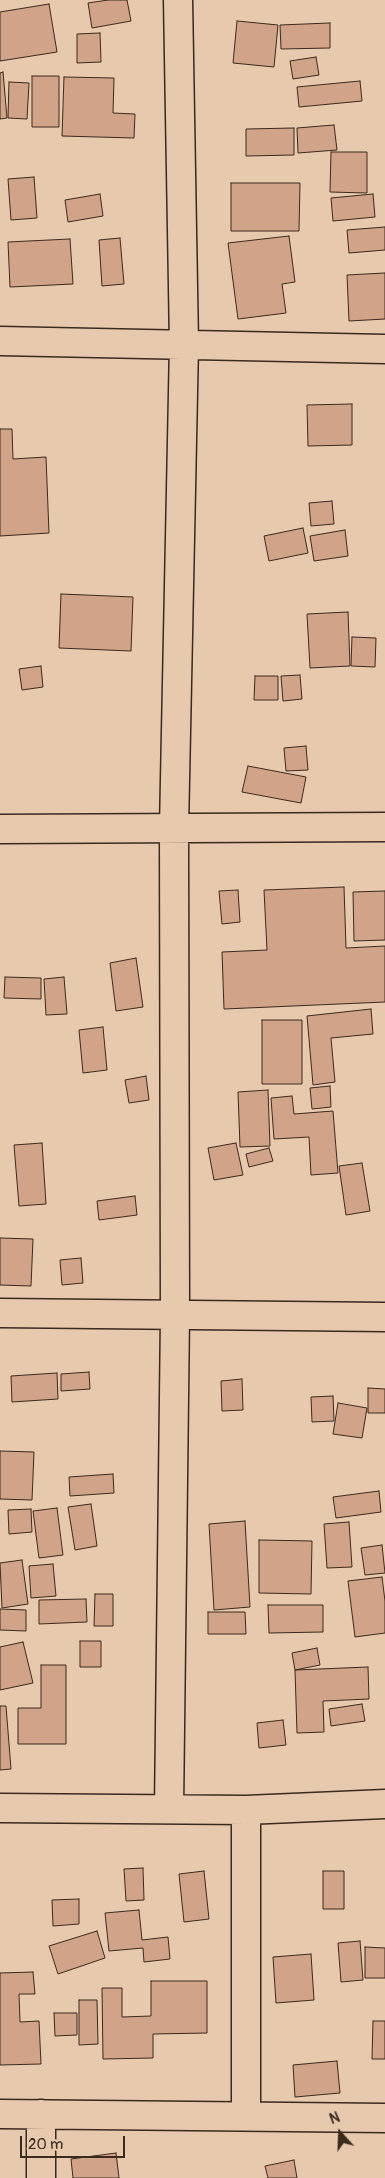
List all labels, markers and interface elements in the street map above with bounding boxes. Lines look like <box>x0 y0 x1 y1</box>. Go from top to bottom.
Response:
north arrow <box>315 2108 365 2158</box>
text: N <box>327 2109 342 2128</box>
scale bar <box>22 2126 128 2158</box>
text: 20 m <box>28 2135 63 2154</box>

